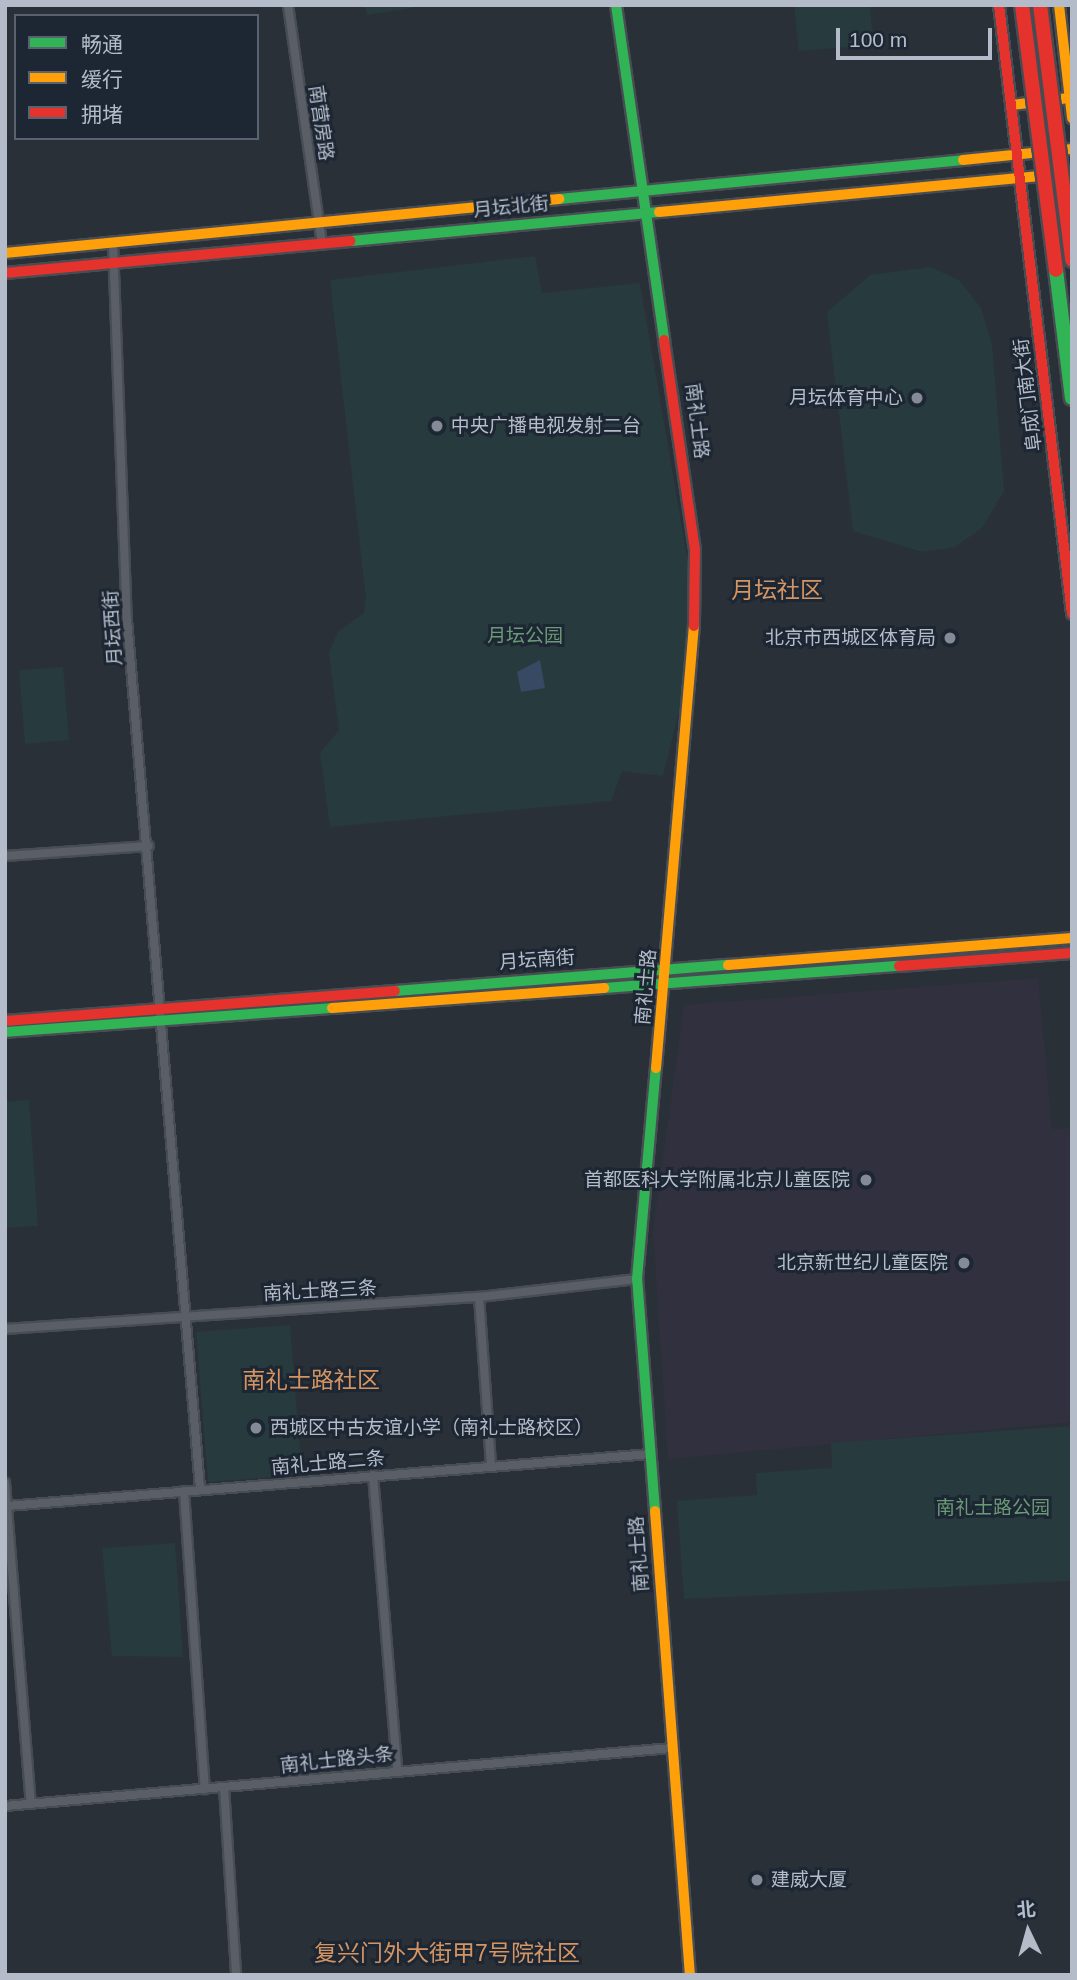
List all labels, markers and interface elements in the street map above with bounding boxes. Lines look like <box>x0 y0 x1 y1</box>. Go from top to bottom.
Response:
legend <box>14 14 259 140</box>
scale bar <box>839 14 995 58</box>
text: 100 m <box>849 28 907 51</box>
text: 畅通 <box>81 33 123 56</box>
text: 缓行 <box>81 68 123 91</box>
street label: 南营房路 <box>304 84 338 162</box>
text: 拥堵 <box>81 103 123 126</box>
street label: 月坛北街 <box>472 192 550 222</box>
street label: 阜成门南大街 <box>1010 337 1046 453</box>
street label: 南礼士路 <box>681 382 713 460</box>
place label: 月坛体育中心 <box>789 387 903 409</box>
marker: 月坛体育中心 <box>909 390 925 406</box>
place label: 中央广播电视发射二台 <box>451 415 641 437</box>
marker: 中央广播电视发射二台 <box>429 418 445 434</box>
district label: 月坛社区 <box>731 576 823 604</box>
street label: 月坛西街 <box>99 589 127 667</box>
park label: 月坛公园 <box>487 625 563 647</box>
place label: 北京市西城区体育局 <box>765 627 936 649</box>
marker: 北京市西城区体育局 <box>942 630 958 646</box>
street label: 月坛南街 <box>498 946 576 974</box>
street label: 南礼士路 <box>631 948 661 1026</box>
place label: 首都医科大学附属北京儿童医院 <box>584 1169 850 1191</box>
marker: 首都医科大学附属北京儿童医院 <box>856 1170 876 1190</box>
place label: 北京新世纪儿童医院 <box>777 1252 948 1274</box>
marker: 北京新世纪儿童医院 <box>954 1253 974 1273</box>
street label: 南礼士路三条 <box>262 1277 378 1305</box>
district label: 南礼士路社区 <box>242 1366 380 1394</box>
place label: 西城区中古友谊小学（南礼士路校区） <box>270 1417 593 1439</box>
marker: 西城区中古友谊小学（南礼士路校区） <box>248 1420 264 1436</box>
street label: 南礼士路二条 <box>270 1447 386 1479</box>
park label: 南礼士路公园 <box>936 1497 1050 1519</box>
street label: 南礼士路 <box>625 1515 653 1593</box>
street label: 南礼士路头条 <box>279 1743 395 1777</box>
place label: 建威大厦 <box>771 1869 847 1891</box>
marker: 建威大厦 <box>749 1872 765 1888</box>
north arrow <box>993 1896 1063 1966</box>
text: 北 <box>1016 1898 1037 1921</box>
district label: 复兴门外大街甲7号院社区 <box>314 1939 580 1967</box>

